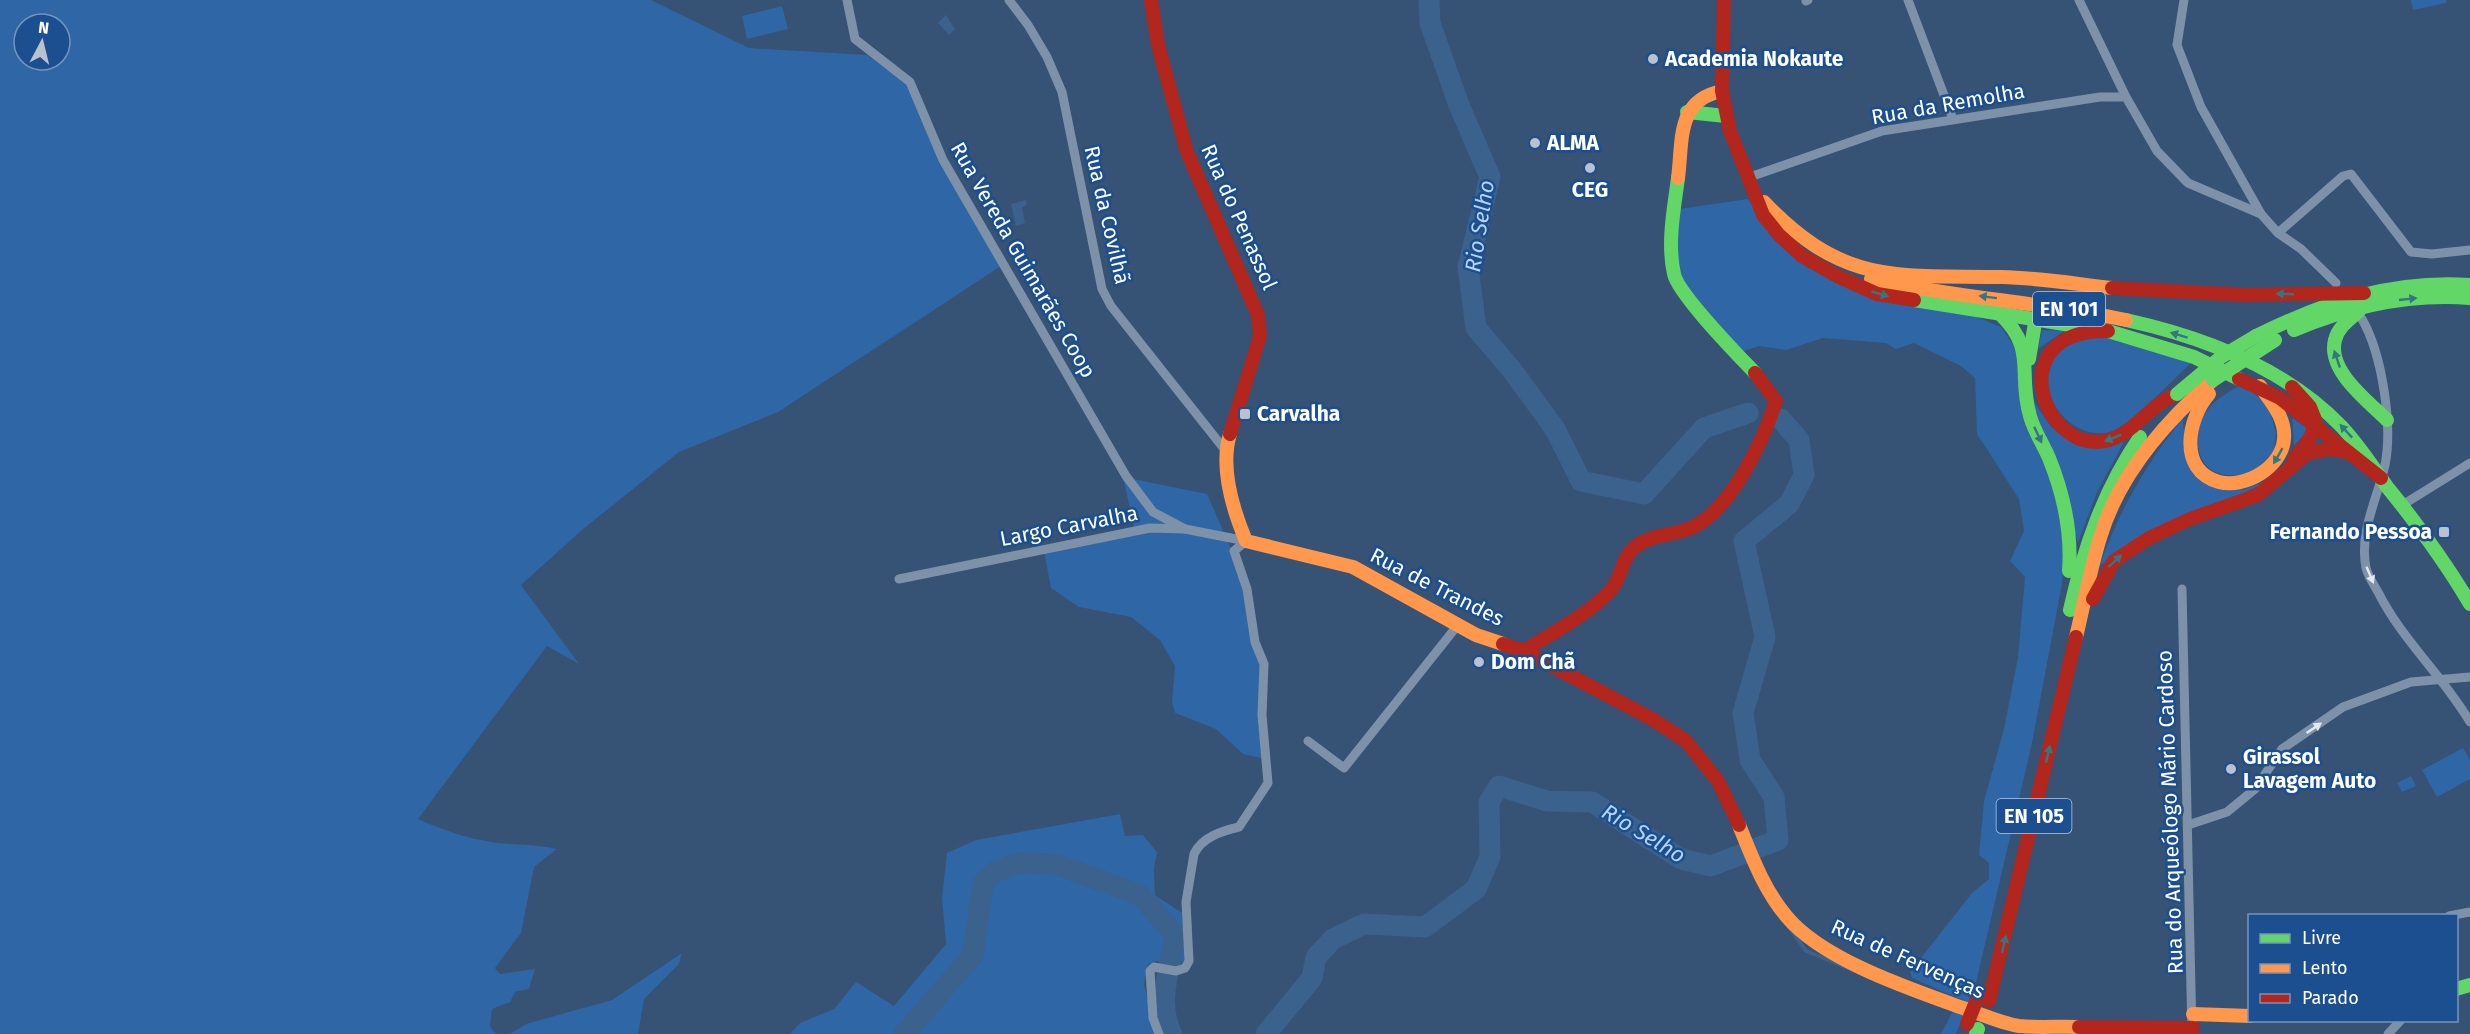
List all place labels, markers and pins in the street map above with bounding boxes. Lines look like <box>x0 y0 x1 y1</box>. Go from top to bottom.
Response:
place label: Academia Nokaute <box>1664 46 1844 72</box>
marker: Academia Nokaute <box>1646 52 1660 66</box>
place label: ALMA <box>1546 130 1599 156</box>
marker: ALMA <box>1528 136 1542 150</box>
marker: CEG <box>1583 161 1597 175</box>
place label: CEG <box>1572 177 1608 203</box>
place label: Carvalha <box>1257 401 1340 427</box>
marker: Carvalha <box>1238 407 1252 421</box>
place label: Fernando Pessoa <box>2270 519 2432 545</box>
marker: Fernando Pessoa <box>2437 525 2451 539</box>
place label: Dom Chã <box>1491 649 1575 675</box>
marker: Dom Chã <box>1472 655 1486 669</box>
place label: Girassol Lavagem Auto <box>2243 744 2376 794</box>
marker: Girassol Lavagem Auto <box>2224 762 2238 776</box>

